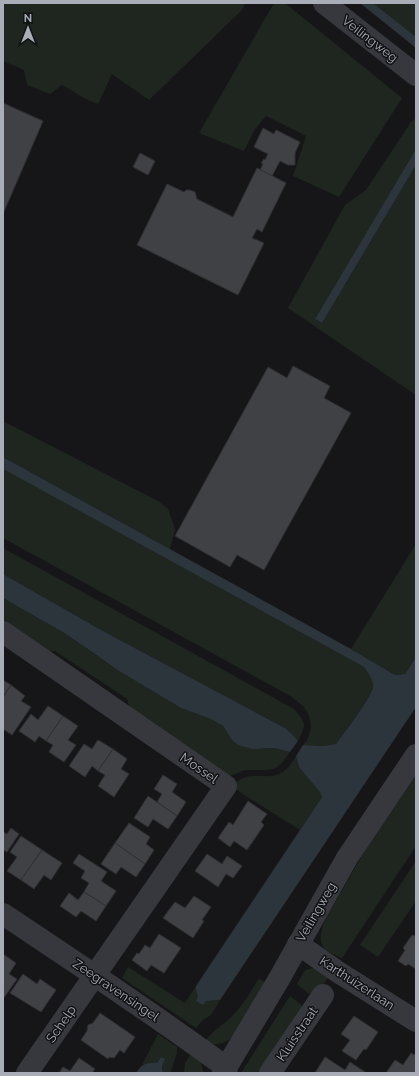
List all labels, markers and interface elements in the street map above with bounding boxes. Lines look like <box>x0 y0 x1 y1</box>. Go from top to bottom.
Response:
north arrow <box>8 8 48 48</box>
text: N <box>24 12 32 25</box>
street label: Veilingweg <box>339 13 401 65</box>
street label: Mossel <box>177 750 221 787</box>
street label: Veilingweg <box>293 879 339 945</box>
street label: Karthuizerlaan <box>317 953 397 1013</box>
street label: Zeegravensingel <box>70 956 162 1025</box>
street label: Schelp <box>43 1003 79 1045</box>
street label: Kluisstraat <box>273 1003 321 1064</box>

